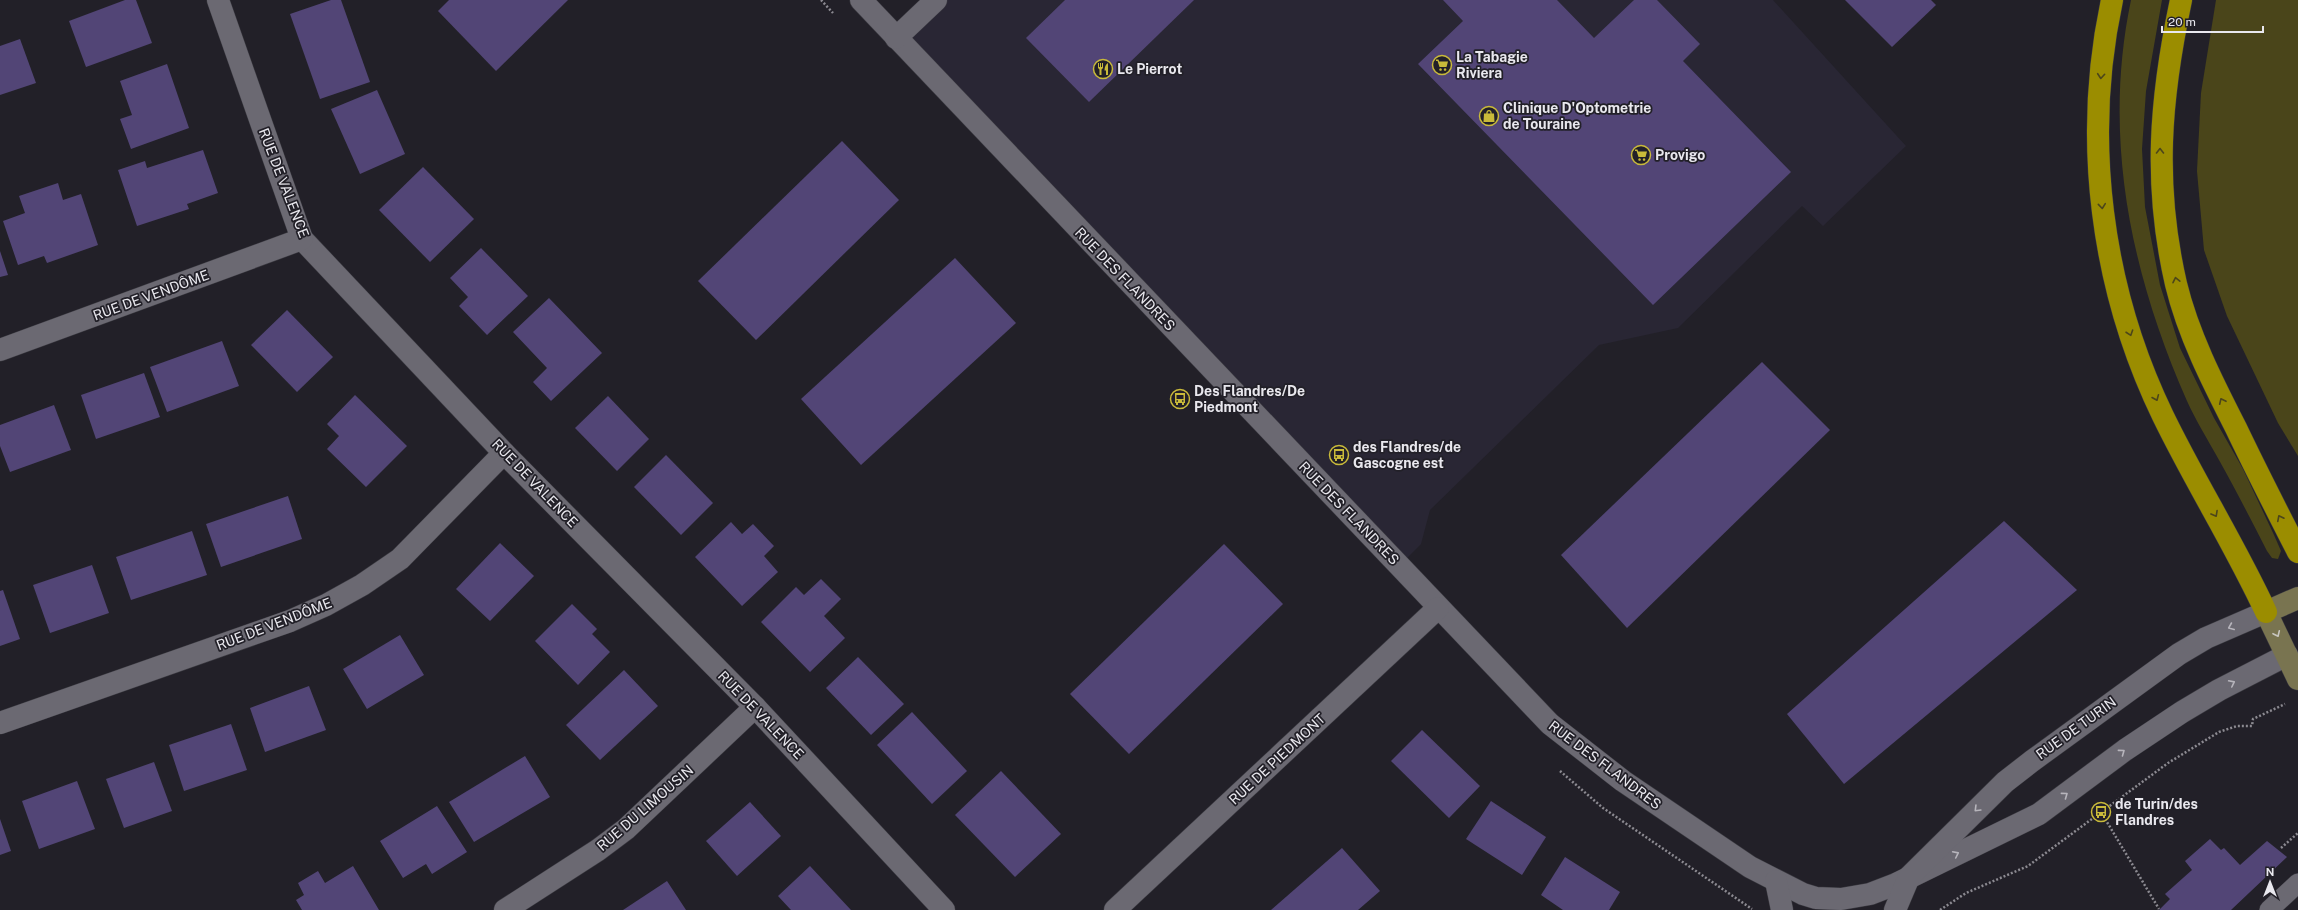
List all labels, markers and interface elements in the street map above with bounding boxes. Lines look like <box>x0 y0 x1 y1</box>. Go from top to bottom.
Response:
scale bar <box>2162 8 2263 34</box>
text: 20 m <box>2168 15 2196 29</box>
place label: La Tabagie Riviera <box>1456 49 1528 81</box>
supermarket icon: La Tabagie Riviera <box>1431 54 1453 76</box>
restaurant icon: Le Pierrot <box>1092 58 1114 80</box>
place label: Le Pierrot <box>1117 61 1182 77</box>
one-way arrow <box>2097 73 2106 79</box>
place label: Clinique D'Optometrie de Touraine <box>1503 100 1651 132</box>
shop icon: Clinique D'Optometrie de Touraine <box>1478 105 1500 127</box>
street label: RUE DE VALENCE <box>256 126 312 240</box>
supermarket icon: Provigo <box>1630 144 1652 166</box>
place label: Provigo <box>1655 147 1705 163</box>
one-way arrow <box>2156 148 2164 154</box>
one-way arrow <box>2097 203 2106 209</box>
street label: RUE DES FLANDRES <box>1072 224 1178 334</box>
street label: RUE DE VENDÔME <box>90 266 211 323</box>
one-way arrow <box>2172 277 2180 283</box>
one-way arrow <box>2125 329 2134 336</box>
place label: Des Flandres/De Piedmont <box>1194 383 1305 415</box>
bus stop icon: Des Flandres/De Piedmont <box>1169 388 1191 410</box>
one-way arrow <box>2151 395 2159 402</box>
one-way arrow <box>2219 398 2227 406</box>
street label: RUE DE VALENCE <box>489 436 581 530</box>
place label: des Flandres/de Gascogne est <box>1353 439 1461 471</box>
bus stop icon: des Flandres/de Gascogne est <box>1328 444 1350 466</box>
street label: RUE DES FLANDRES <box>1296 458 1402 568</box>
one-way arrow <box>2211 510 2218 517</box>
one-way arrow <box>2278 514 2285 522</box>
street label: RUE DE VENDÔME <box>214 594 334 653</box>
one-way arrow <box>2227 622 2235 630</box>
one-way arrow <box>2272 629 2280 637</box>
street label: RUE DE VALENCE <box>715 668 807 762</box>
one-way arrow <box>2228 681 2235 688</box>
street label: RUE DE TURIN <box>2033 694 2119 762</box>
street label: RUE DE PIEDMONT <box>1226 710 1328 808</box>
street label: RUE DES FLANDRES <box>1546 717 1664 813</box>
one-way arrow <box>2118 750 2125 757</box>
street label: RUE DU LIMOUSIN <box>594 762 696 854</box>
one-way arrow <box>2061 792 2068 800</box>
place label: de Turin/des Flandres <box>2115 796 2198 828</box>
bus stop icon: de Turin/des Flandres <box>2090 801 2112 823</box>
one-way arrow <box>1974 804 1982 812</box>
one-way arrow <box>1952 851 1960 859</box>
north arrow <box>2250 862 2290 902</box>
text: N <box>2266 866 2274 878</box>

